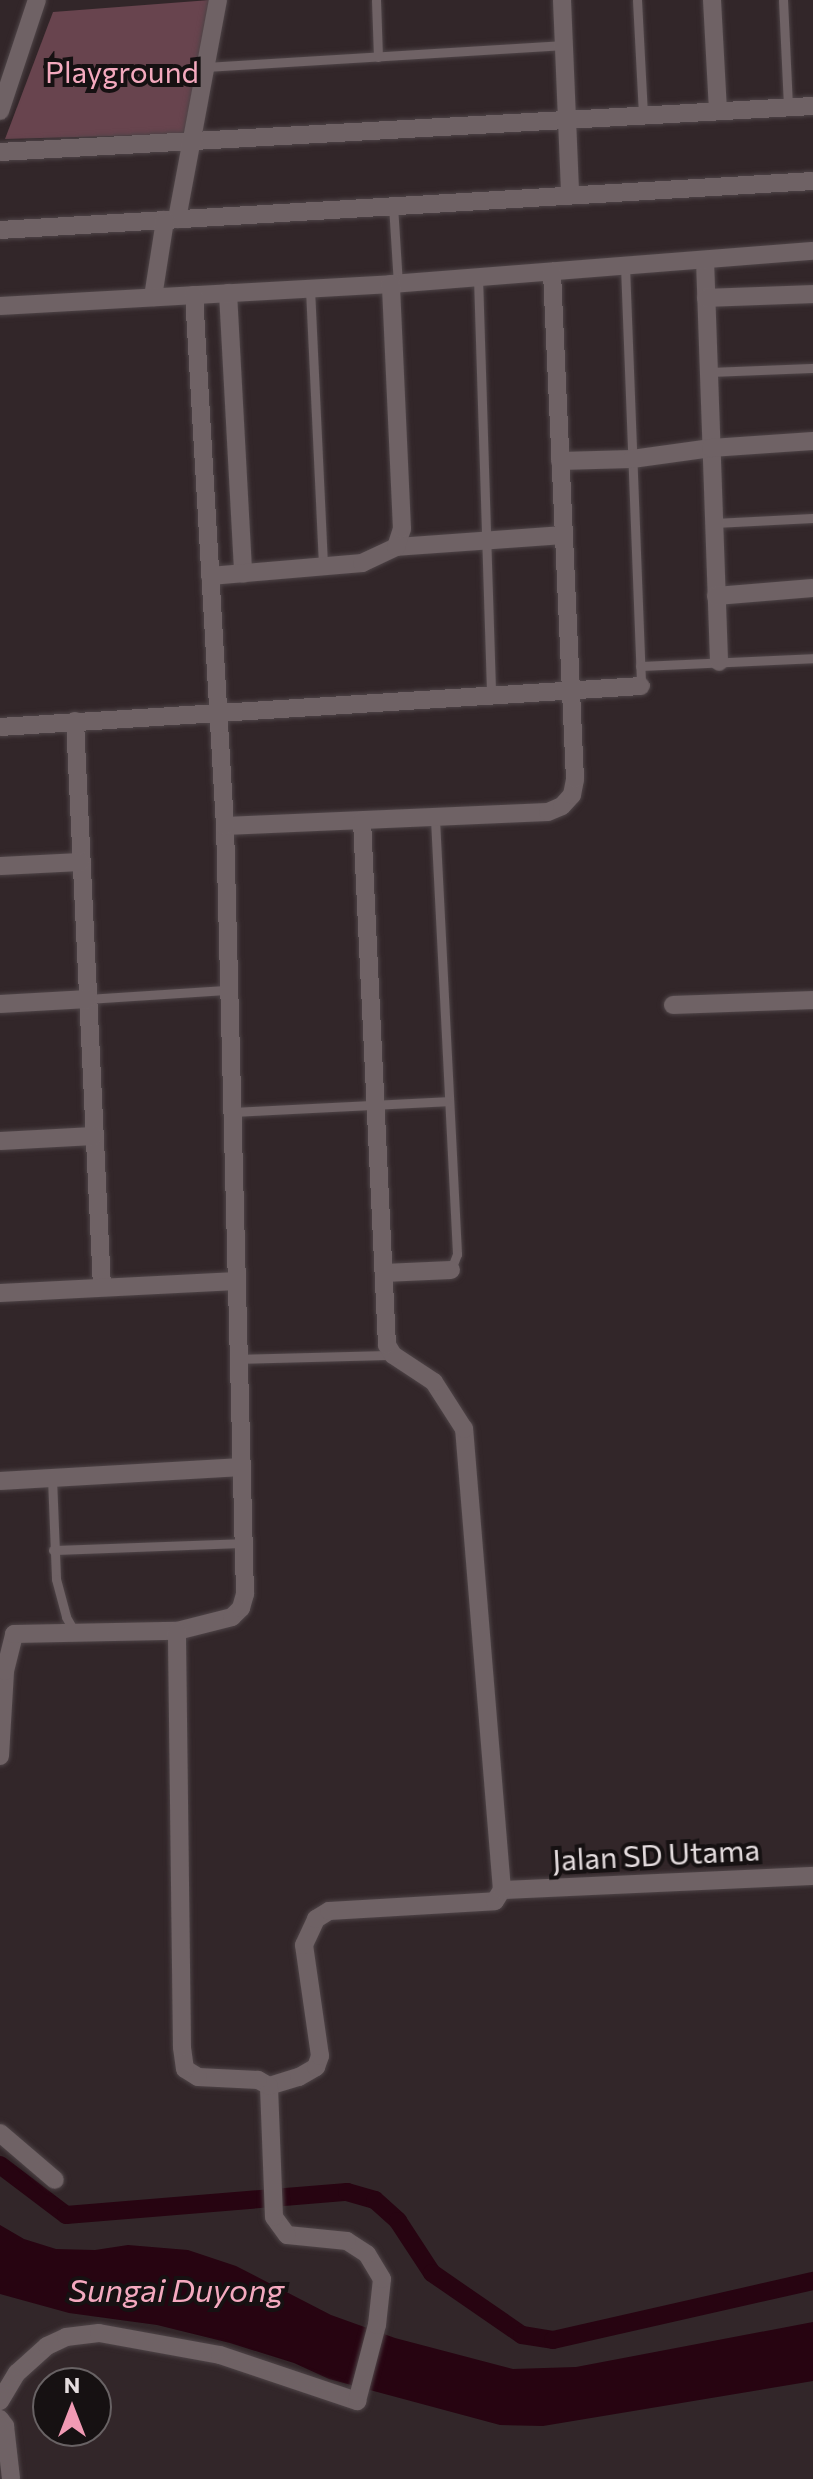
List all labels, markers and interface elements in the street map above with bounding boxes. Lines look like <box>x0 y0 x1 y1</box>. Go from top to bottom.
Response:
park label: Playground <box>45 53 199 89</box>
street label: Jalan SD Utama <box>551 1831 761 1877</box>
water label: Sungai Duyong <box>68 2270 284 2308</box>
north arrow <box>32 2367 112 2447</box>
text: N <box>64 2371 80 2398</box>

